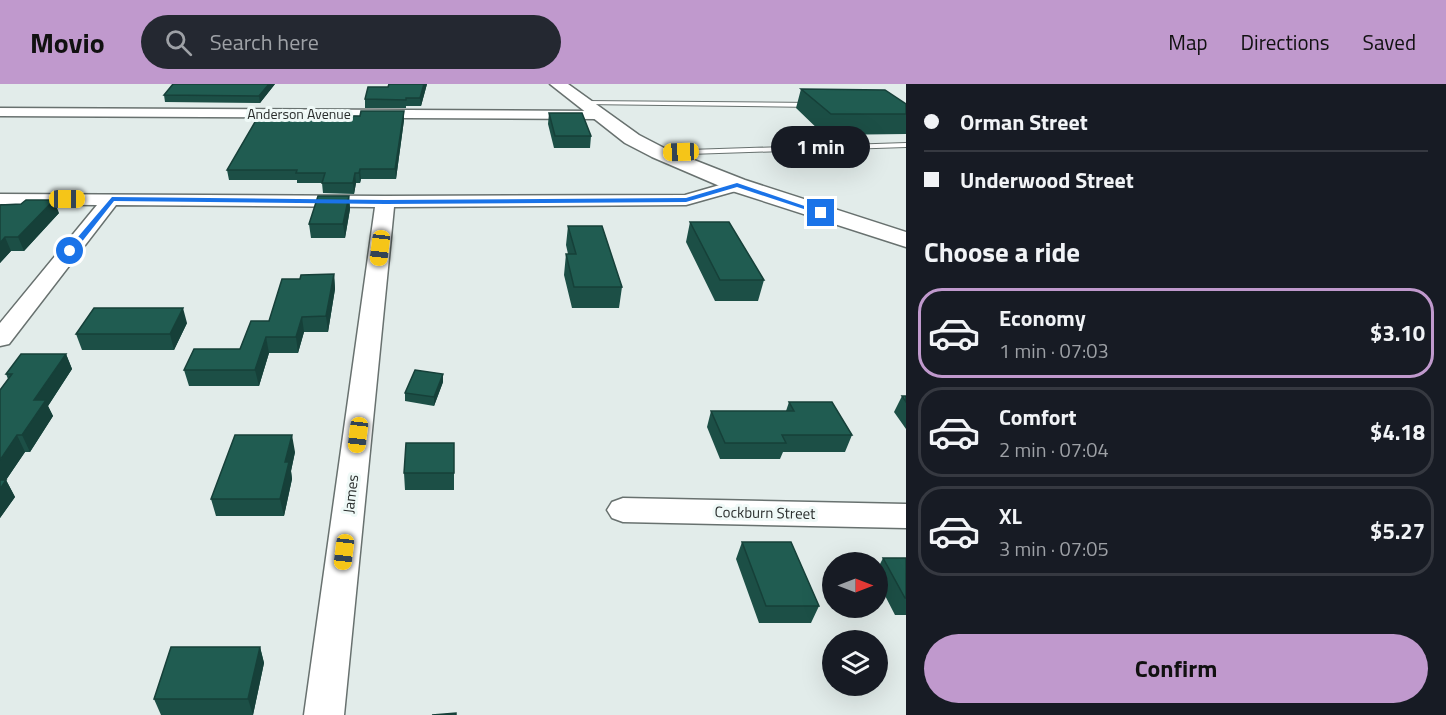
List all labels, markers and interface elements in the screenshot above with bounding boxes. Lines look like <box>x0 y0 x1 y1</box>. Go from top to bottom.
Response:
search box <box>141 15 561 69</box>
text: Movio <box>30 21 105 64</box>
text: Search here <box>210 25 319 59</box>
icon: search <box>162 26 195 59</box>
text: Map <box>1168 26 1208 58</box>
text: Directions <box>1241 26 1330 58</box>
text: Saved <box>1363 26 1416 58</box>
street label: Anderson Avenue <box>247 103 351 124</box>
text: Orman Street <box>960 105 1088 139</box>
callout: 1 min <box>772 126 870 168</box>
text: 1 min <box>796 131 845 162</box>
car <box>663 142 699 162</box>
text: Underwood Street <box>960 163 1134 197</box>
car <box>49 190 85 208</box>
route end <box>807 199 834 226</box>
car <box>369 229 391 267</box>
text: Choose a ride <box>924 231 1080 272</box>
route start <box>56 237 83 264</box>
text: Economy <box>999 301 1086 335</box>
icon: car <box>927 306 981 360</box>
text: $3.10 <box>1370 316 1425 350</box>
text: 1 min · 07:03 <box>999 335 1109 366</box>
text: Comfort <box>999 400 1077 434</box>
icon: car <box>927 405 981 459</box>
text: $4.18 <box>1370 415 1425 449</box>
car <box>347 416 369 454</box>
text: 2 min · 07:04 <box>999 434 1109 465</box>
street label: James <box>337 473 364 515</box>
text: XL <box>999 499 1022 533</box>
street label: Cockburn Street <box>714 500 816 525</box>
icon: car <box>927 504 981 558</box>
text: $5.27 <box>1370 514 1425 548</box>
car <box>333 533 355 571</box>
text: 3 min · 07:05 <box>999 533 1109 564</box>
north arrow <box>822 552 888 618</box>
map controls <box>822 552 888 696</box>
button: layers <box>822 630 888 696</box>
button: Confirm <box>924 634 1428 703</box>

